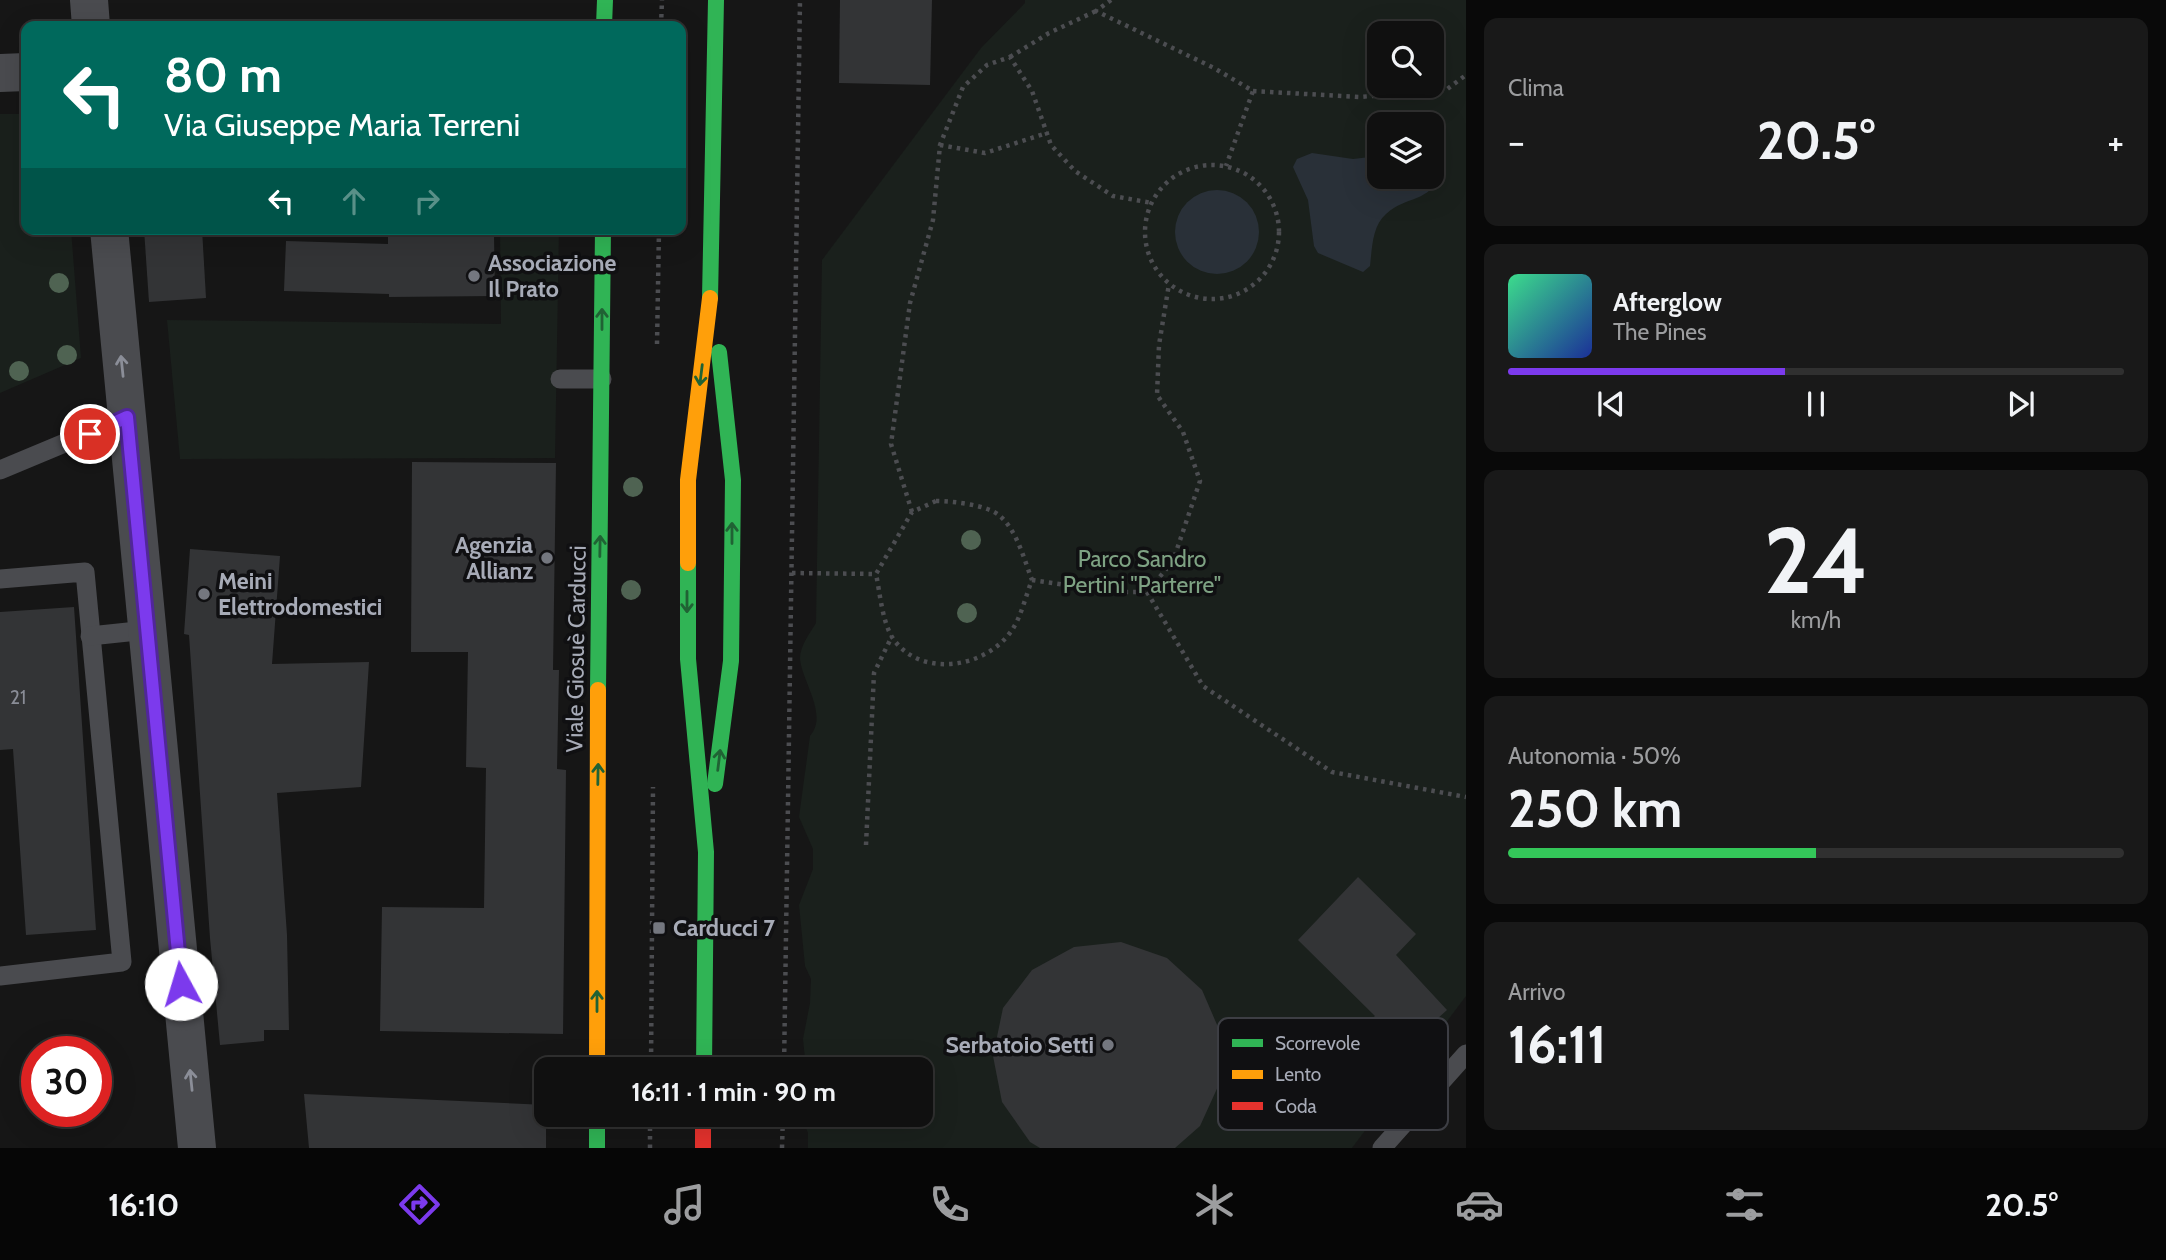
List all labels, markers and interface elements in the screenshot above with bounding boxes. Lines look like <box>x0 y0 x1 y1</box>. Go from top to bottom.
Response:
map controls <box>1367 21 1444 189</box>
button: search <box>1367 21 1444 98</box>
text: 80 m <box>164 45 282 104</box>
icon: left <box>49 49 140 140</box>
text: Clima <box>1508 74 1564 102</box>
text: Via Giuseppe Maria Terreni <box>164 105 520 144</box>
text: 20.5° <box>1757 109 1875 172</box>
button: layers <box>1367 112 1444 189</box>
text: − <box>1508 118 1525 165</box>
text: + <box>2107 118 2124 165</box>
icon: left <box>262 182 300 220</box>
icon: ahead <box>335 182 373 220</box>
icon: right <box>408 182 446 220</box>
place label: Associazione Il Prato <box>488 249 617 303</box>
marker: Associazione Il Prato <box>466 268 482 284</box>
text: Afterglow <box>1613 286 1722 318</box>
one-way arrow <box>596 307 609 330</box>
text: The Pines <box>1613 318 1707 346</box>
one-way arrow <box>115 355 128 378</box>
one-way arrow <box>694 364 707 386</box>
icon: previous <box>1592 385 1630 423</box>
icon: pause <box>1797 385 1835 423</box>
icon: next <box>2002 385 2040 423</box>
pin <box>60 404 120 464</box>
icon: arrive <box>71 415 109 453</box>
text: 24 <box>1764 505 1868 616</box>
one-way arrow <box>725 522 739 545</box>
place label: Agenzia Allianz <box>455 531 534 585</box>
one-way arrow <box>593 535 607 558</box>
street label: Viale Giosuè Carducci <box>560 545 592 753</box>
park label: Parco Sandro Pertini "Parterre" <box>1063 545 1221 599</box>
marker: Agenzia Allianz <box>539 550 555 566</box>
place label: Meini Elettrodomestici <box>218 567 382 621</box>
marker: Meini Elettrodomestici <box>196 586 212 602</box>
one-way arrow <box>681 590 694 613</box>
text: km/h <box>1791 606 1841 634</box>
house number: 21 <box>10 686 26 709</box>
text: Autonomia · 50% <box>1508 742 1681 770</box>
one-way arrow <box>712 749 725 771</box>
one-way arrow <box>591 762 605 785</box>
text: 250 km <box>1508 777 1682 840</box>
place label: Carducci 7 <box>673 914 775 942</box>
marker: Carducci 7 <box>651 920 667 936</box>
position arrow <box>144 947 218 1021</box>
text: Arrivo <box>1508 978 1565 1006</box>
one-way arrow <box>590 990 604 1013</box>
text: 16:11 <box>1508 1013 1606 1076</box>
legend <box>1218 1018 1448 1130</box>
place label: Serbatoio Setti <box>945 1031 1094 1059</box>
text: Scorrevole <box>1275 1032 1360 1055</box>
speed limit sign: 30 <box>21 1036 112 1127</box>
marker: Serbatoio Setti <box>1100 1037 1116 1053</box>
text: Lento <box>1275 1063 1321 1086</box>
one-way arrow <box>184 1069 197 1092</box>
text: 16:11 · 1 min · 90 m <box>631 1076 836 1108</box>
text: Coda <box>1275 1095 1317 1118</box>
icon: directions <box>395 1180 444 1229</box>
icon: music <box>660 1180 709 1229</box>
icon: phone <box>925 1180 974 1229</box>
icon: climate <box>1190 1180 1239 1229</box>
icon: car <box>1455 1180 1504 1229</box>
icon: filters <box>1720 1180 1769 1229</box>
text: 16:10 <box>108 1185 179 1224</box>
text: 20.5° <box>1985 1185 2058 1224</box>

